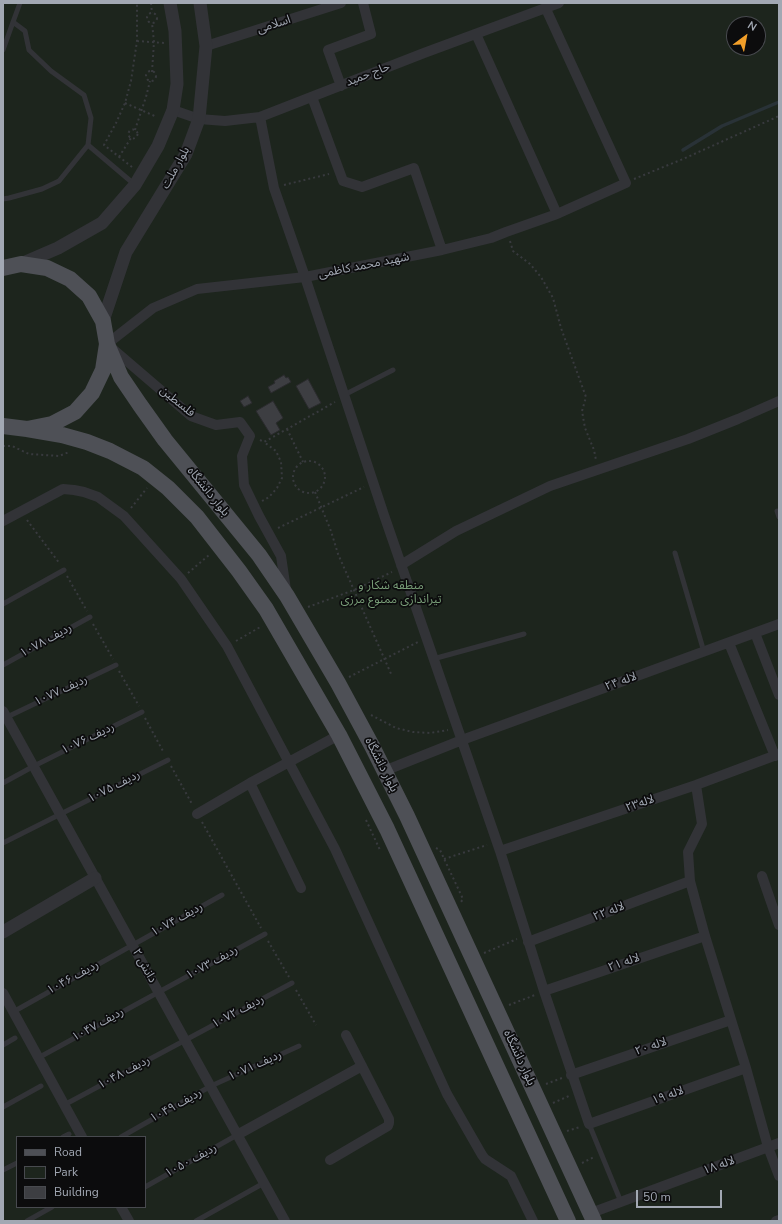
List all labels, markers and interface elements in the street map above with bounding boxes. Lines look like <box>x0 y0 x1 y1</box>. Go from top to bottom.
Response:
street label: اسلامی <box>255 13 293 37</box>
north arrow <box>726 16 766 56</box>
text: N <box>745 18 760 35</box>
street label: حاج حمید <box>344 60 392 90</box>
street label: بلوار ملت <box>159 144 193 192</box>
street label: شهید محمد کاظمی <box>317 250 411 282</box>
street label: فلسطین <box>157 384 197 420</box>
street label: بلوار دانشگاه <box>184 464 232 520</box>
park label: منطقه شکار و تیراندازی ممنوع مرزی <box>340 579 442 607</box>
street label: ردیف ۱۰۷۸ <box>18 621 74 661</box>
street label: لاله ۲۴ <box>603 670 639 694</box>
street label: ردیف ۱۰۷۷ <box>32 672 90 710</box>
street label: ردیف ۱۰۷۶ <box>59 720 117 758</box>
street label: بلوار دانشگاه <box>361 735 401 795</box>
street label: ردیف ۱۰۷۵ <box>85 768 143 806</box>
street label: لاله۲۳ <box>624 792 656 816</box>
street label: لاله ۲۲ <box>591 899 627 925</box>
street label: ردیف ۱۰۷۴ <box>149 900 205 940</box>
street label: ردیف ۱۰۷۳ <box>184 943 240 983</box>
street label: دانش ۲ <box>129 946 159 986</box>
street label: لاله ۲۱ <box>606 951 642 975</box>
street label: ردیف ۱۰۴۶ <box>45 958 101 998</box>
street label: ردیف ۱۰۷۲ <box>209 992 267 1032</box>
street label: ردیف ۱۰۴۷ <box>70 1005 126 1045</box>
street label: بلوار دانشگاه <box>500 1028 538 1088</box>
street label: لاله ۲۰ <box>633 1035 669 1059</box>
street label: ردیف ۱۰۷۱ <box>226 1048 284 1084</box>
street label: ردیف ۱۰۴۸ <box>95 1053 153 1093</box>
street label: لاله ۱۹ <box>650 1084 686 1108</box>
street label: ردیف ۱۰۴۹ <box>148 1086 204 1126</box>
legend <box>16 1136 146 1208</box>
street label: ردیف ۱۰۵۰ <box>163 1141 219 1181</box>
text: Road <box>54 1144 82 1160</box>
street label: لاله ۱۸ <box>701 1154 737 1178</box>
text: Park <box>54 1164 78 1180</box>
scale bar <box>638 1182 724 1208</box>
text: Building <box>54 1184 99 1200</box>
text: 50 m <box>643 1189 671 1205</box>

